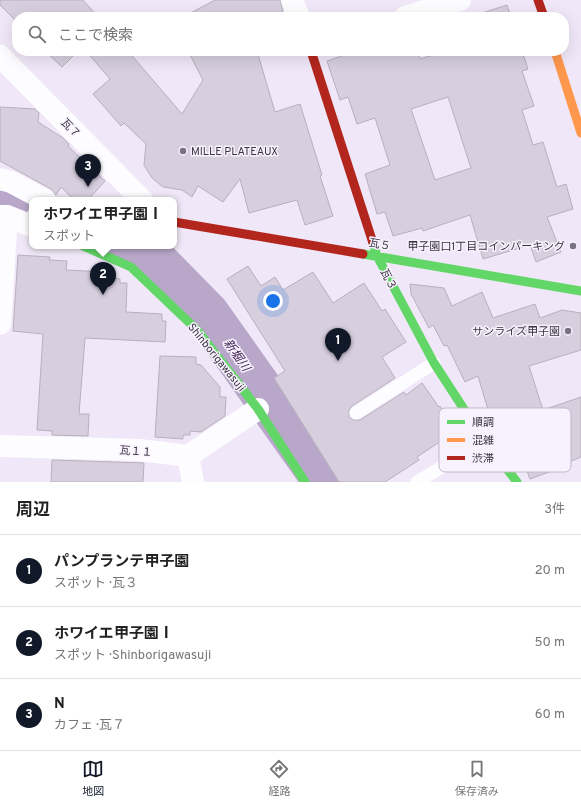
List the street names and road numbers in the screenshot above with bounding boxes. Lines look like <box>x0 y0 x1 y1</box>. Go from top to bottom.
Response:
street label: 瓦７ <box>58 116 83 141</box>
street label: 瓦５ <box>368 236 392 254</box>
street label: 瓦３ <box>377 266 399 292</box>
street label: Shinborigawasuji <box>184 321 248 395</box>
street label: 瓦１１ <box>119 444 153 460</box>

